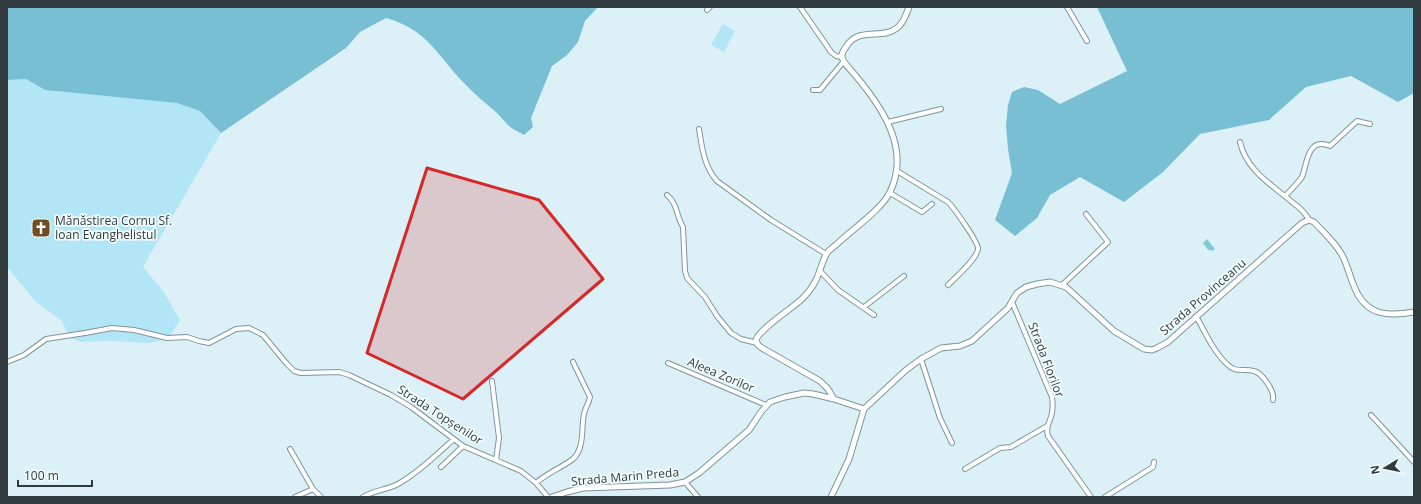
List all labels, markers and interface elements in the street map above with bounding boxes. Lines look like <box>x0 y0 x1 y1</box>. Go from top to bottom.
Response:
place label: Mănăstirea Cornu Sf. Ioan Evanghelistul <box>55 212 172 243</box>
church icon: Mănăstirea Cornu Sf. Ioan Evanghelistul <box>30 217 52 239</box>
street label: Strada Provinceanu <box>1156 254 1249 339</box>
street label: Strada Florilor <box>1024 320 1069 400</box>
street label: Aleea Zorilor <box>685 353 757 396</box>
street label: Strada Topșenilor <box>394 381 486 449</box>
north arrow <box>1365 448 1405 488</box>
scale bar <box>18 462 92 488</box>
street label: Strada Marin Preda <box>570 463 680 490</box>
text: N <box>1366 464 1383 476</box>
text: 100 m <box>24 467 59 484</box>

